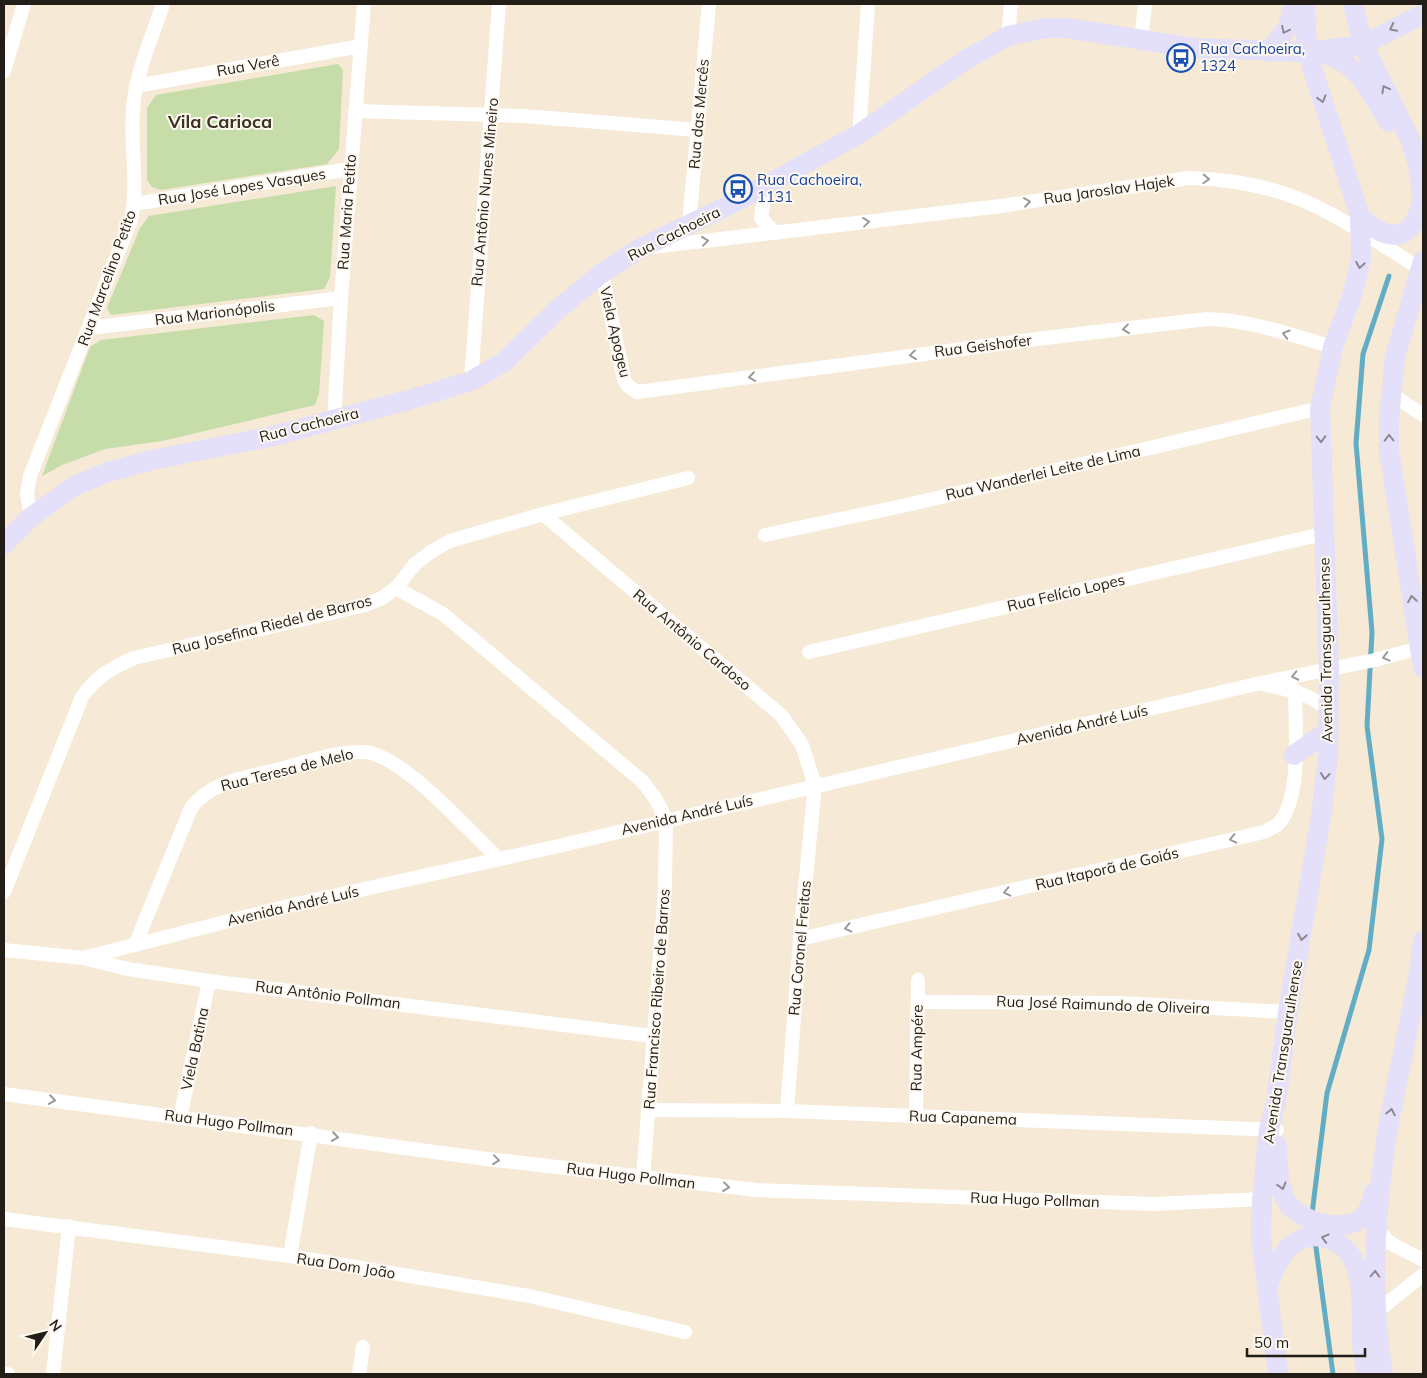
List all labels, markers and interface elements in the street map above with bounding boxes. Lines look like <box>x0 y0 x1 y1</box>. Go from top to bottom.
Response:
one-way arrow <box>1389 22 1398 32</box>
one-way arrow <box>1281 25 1291 34</box>
place label: Rua Cachoeira, 1324 <box>1200 39 1305 75</box>
bus stop icon: Rua Cachoeira, 1324 <box>1166 43 1196 73</box>
street label: Rua Verê <box>215 51 281 80</box>
street label: Rua das Mercês <box>684 58 713 170</box>
one-way arrow <box>1381 85 1391 94</box>
one-way arrow <box>1316 94 1326 102</box>
street label: Rua Antônio Nunes Mineiro <box>467 97 502 287</box>
district label: Vila Carioca <box>167 110 272 133</box>
street label: Rua Maria Petito <box>333 153 360 270</box>
street label: Rua José Lopes Vasques <box>157 164 327 209</box>
place label: Rua Cachoeira, 1131 <box>757 170 862 206</box>
street label: Rua Jaroslav Hajek <box>1042 171 1176 208</box>
one-way arrow <box>1202 173 1210 184</box>
bus stop icon: Rua Cachoeira, 1131 <box>723 174 753 204</box>
one-way arrow <box>1024 197 1032 208</box>
street label: Rua Cachoeira <box>624 202 723 265</box>
street label: Rua Marcelino Petito <box>73 207 140 348</box>
one-way arrow <box>862 217 870 228</box>
one-way arrow <box>701 236 709 247</box>
one-way arrow <box>1355 260 1365 269</box>
street label: Viela Apogeu <box>596 284 635 379</box>
street label: Rua Marionópolis <box>154 296 276 329</box>
one-way arrow <box>1122 323 1130 334</box>
one-way arrow <box>1282 329 1291 339</box>
street label: Rua Geishofer <box>933 330 1033 361</box>
one-way arrow <box>908 350 917 360</box>
one-way arrow <box>747 371 755 382</box>
street label: Rua Cachoeira <box>257 403 361 446</box>
one-way arrow <box>1384 434 1394 442</box>
one-way arrow <box>1316 436 1326 443</box>
street label: Rua Wanderlei Leite de Lima <box>944 441 1142 504</box>
street label: Avenida Transguarulhense <box>1314 557 1337 743</box>
street label: Rua Felício Lopes <box>1005 570 1127 615</box>
street label: Rua Antônio Cardoso <box>629 585 755 695</box>
street label: Rua Josefina Riedel de Barros <box>170 590 374 659</box>
one-way arrow <box>1408 595 1418 604</box>
one-way arrow <box>1382 651 1391 661</box>
one-way arrow <box>1290 670 1299 681</box>
street label: Avenida André Luís <box>1014 700 1150 749</box>
street label: Rua Teresa de Melo <box>219 744 355 795</box>
one-way arrow <box>1320 772 1331 780</box>
street label: Avenida André Luís <box>619 790 755 839</box>
one-way arrow <box>1229 833 1238 844</box>
street label: Rua Itaporã de Goiás <box>1033 843 1180 894</box>
street label: Rua Coronel Freitas <box>784 880 815 1016</box>
street label: Avenida André Luís <box>225 881 361 930</box>
one-way arrow <box>1002 886 1011 897</box>
street label: Rua Francisco Ribeiro de Barros <box>639 888 674 1110</box>
one-way arrow <box>844 922 853 933</box>
one-way arrow <box>1297 932 1307 941</box>
street label: Avenida Transguarulhense <box>1259 959 1306 1145</box>
street label: Rua Antônio Pollman <box>254 976 402 1013</box>
street label: Rua José Raimundo de Oliveira <box>996 991 1210 1018</box>
street label: Rua Ampére <box>906 1004 927 1092</box>
street label: Viela Batina <box>176 1006 213 1092</box>
one-way arrow <box>48 1094 56 1105</box>
street label: Rua Hugo Pollman <box>164 1105 295 1140</box>
street label: Rua Capanema <box>909 1106 1017 1129</box>
one-way arrow <box>1386 1108 1396 1116</box>
one-way arrow <box>330 1131 339 1141</box>
one-way arrow <box>492 1154 500 1165</box>
street label: Rua Hugo Pollman <box>566 1158 697 1193</box>
one-way arrow <box>723 1181 731 1192</box>
one-way arrow <box>1276 1182 1286 1190</box>
street label: Rua Hugo Pollman <box>970 1188 1100 1211</box>
one-way arrow <box>1321 1234 1329 1244</box>
street label: Rua Dom João <box>295 1248 397 1283</box>
one-way arrow <box>1370 1269 1380 1277</box>
north arrow <box>20 1308 70 1358</box>
text: N <box>45 1316 66 1335</box>
scale bar <box>1247 1326 1364 1358</box>
text: 50 m <box>1254 1333 1289 1352</box>

